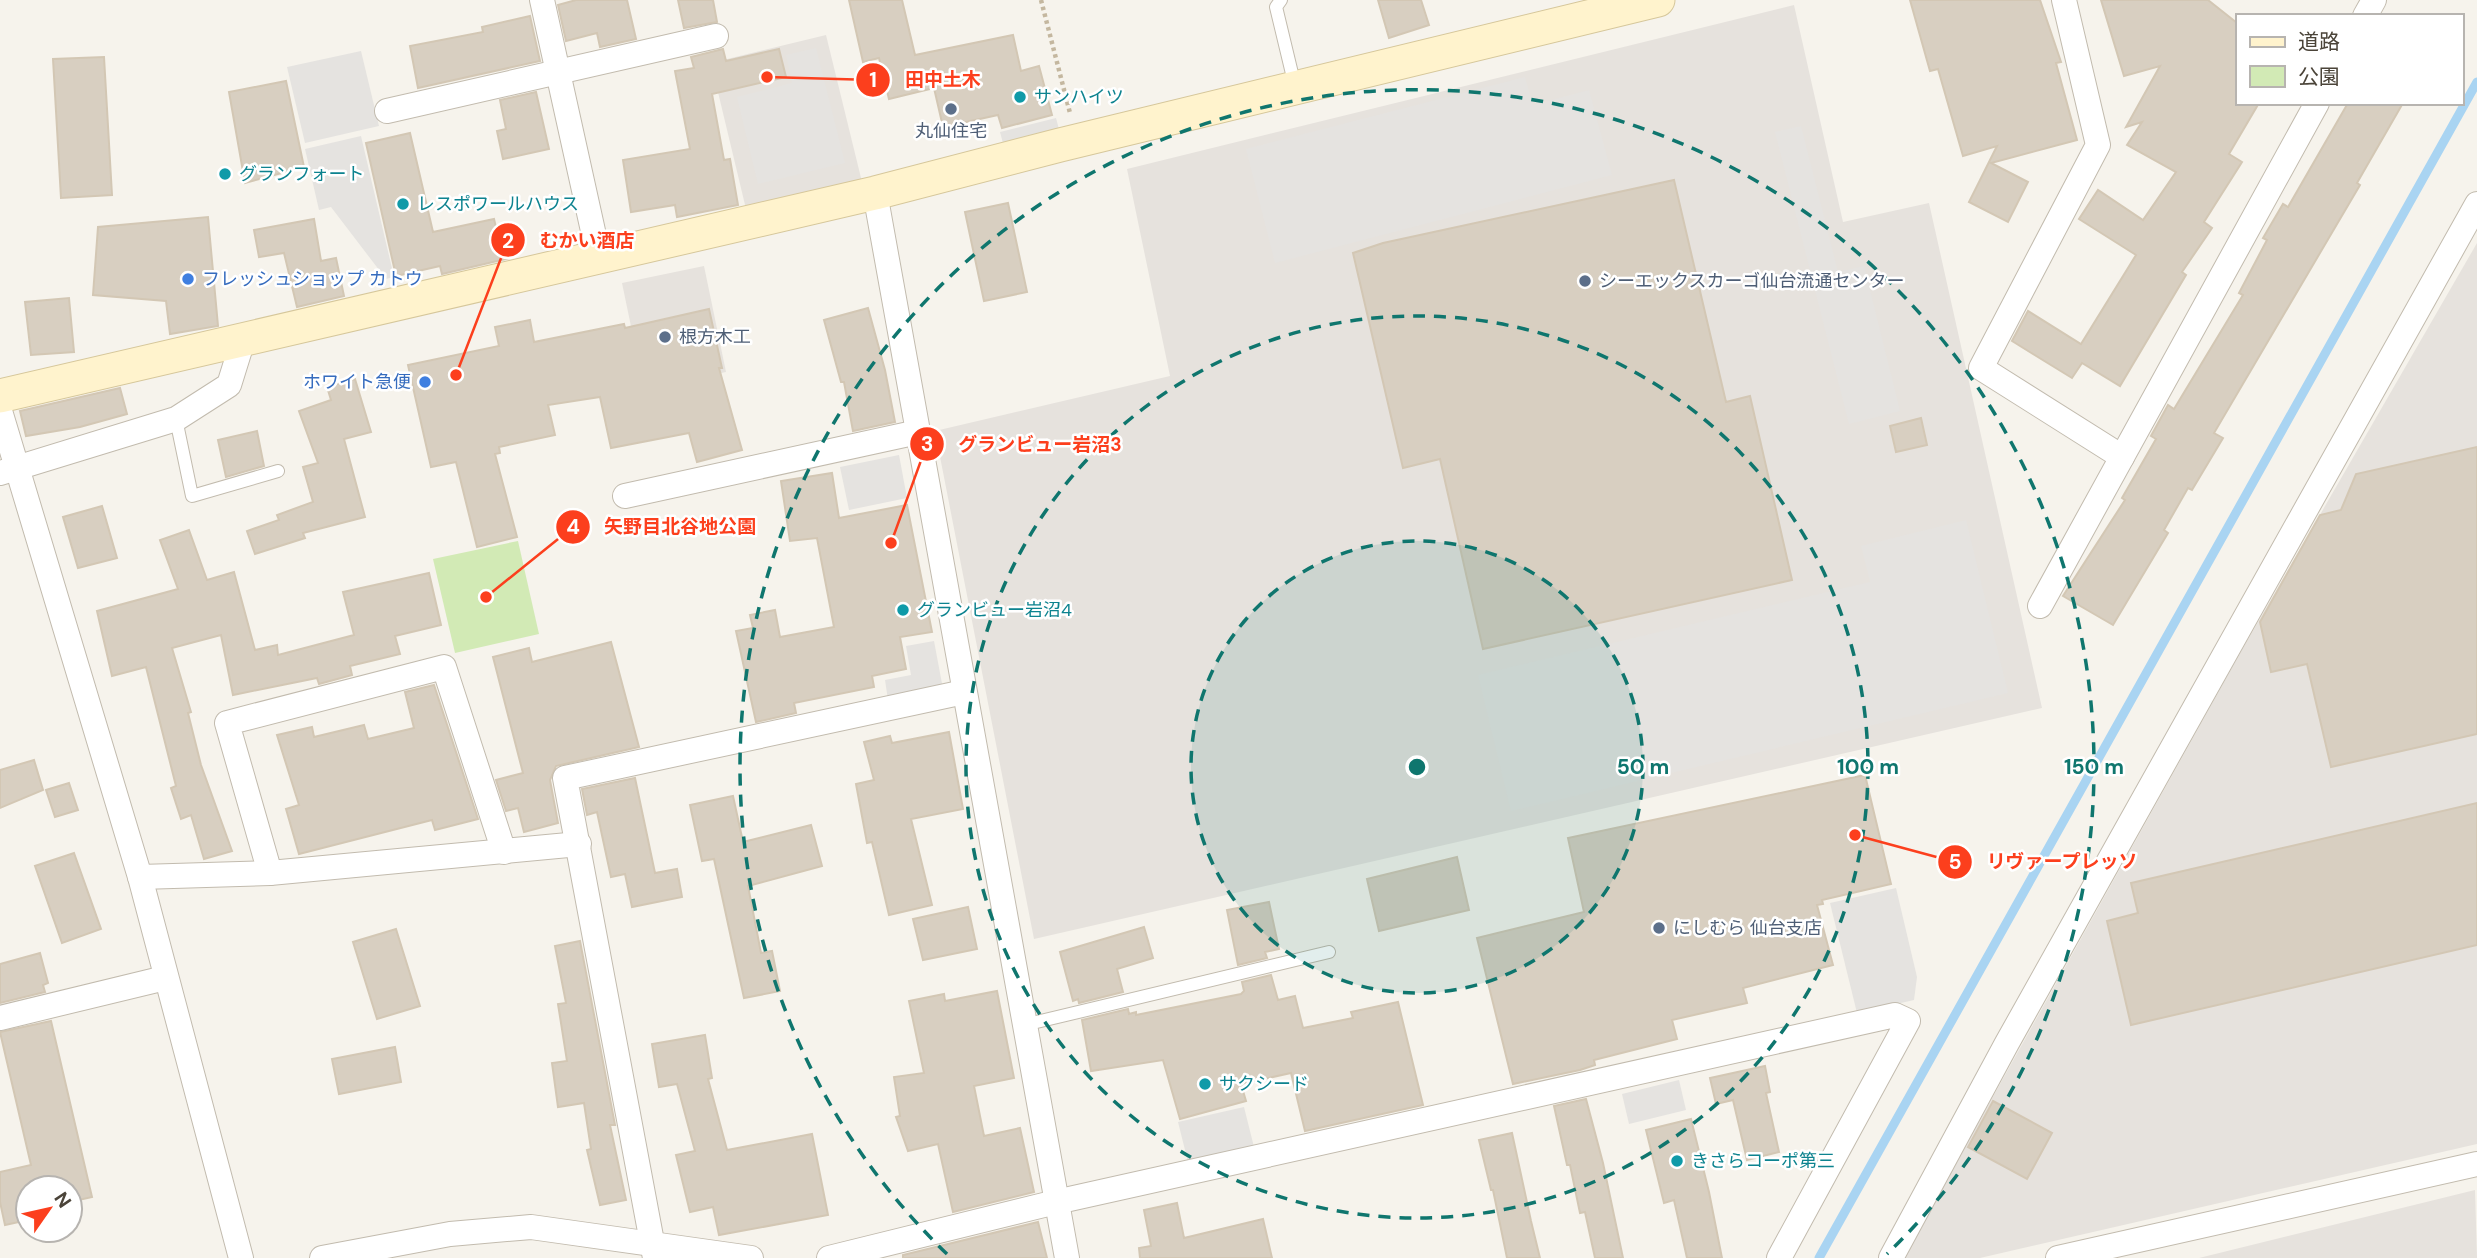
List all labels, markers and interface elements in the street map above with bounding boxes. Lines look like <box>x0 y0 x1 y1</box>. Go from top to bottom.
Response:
legend <box>2236 14 2463 105</box>
text: 道路 <box>2298 28 2340 56</box>
callout: 田中土木 <box>856 60 995 100</box>
text: 公園 <box>2298 63 2340 91</box>
text: 1 <box>869 66 877 94</box>
text: 田中土木 <box>905 67 981 92</box>
place label: サンハイツ <box>1034 85 1124 109</box>
marker: サンハイツ <box>1012 89 1028 105</box>
marker: 丸仙住宅 <box>943 101 959 117</box>
place label: 丸仙住宅 <box>915 119 987 143</box>
place label: グランフォート <box>239 162 364 186</box>
marker: グランフォート <box>217 166 233 182</box>
place label: レスポワールハウス <box>417 192 579 216</box>
marker: レスポワールハウス <box>395 196 411 212</box>
callout: むかい酒店 <box>490 220 648 260</box>
text: 2 <box>502 227 514 255</box>
text: むかい酒店 <box>539 228 635 253</box>
place label: フレッシュショップ カトウ <box>202 267 423 291</box>
place label: シーエックスカーゴ仙台流通センター <box>1599 269 1904 293</box>
marker: フレッシュショップ カトウ <box>180 271 196 287</box>
marker: シーエックスカーゴ仙台流通センター <box>1577 273 1593 289</box>
place label: 根方木工 <box>679 325 751 349</box>
marker: 根方木工 <box>657 329 673 345</box>
place label: ホワイト急便 <box>303 370 411 394</box>
marker: ホワイト急便 <box>417 374 433 390</box>
callout: グランビュー岩沼3 <box>910 424 1136 464</box>
text: 3 <box>921 430 933 458</box>
text: グランビュー岩沼3 <box>958 432 1122 457</box>
callout: 矢野目北谷地公園 <box>555 507 770 547</box>
text: 4 <box>566 513 580 541</box>
text: 矢野目北谷地公園 <box>604 514 756 539</box>
place label: グランビュー岩沼4 <box>917 598 1072 622</box>
marker: グランビュー岩沼4 <box>895 602 911 618</box>
text: 50 m <box>1617 753 1669 781</box>
text: 100 m <box>1837 753 1899 781</box>
text: 150 m <box>2064 753 2124 781</box>
centre of rings <box>1405 755 1429 779</box>
callout: リヴァープレッソ <box>1937 842 2152 882</box>
text: 5 <box>1948 848 1962 876</box>
text: リヴァープレッソ <box>1987 849 2137 874</box>
place label: にしむら 仙台支店 <box>1673 916 1822 940</box>
marker: にしむら 仙台支店 <box>1651 920 1667 936</box>
place label: サクシード <box>1219 1072 1309 1096</box>
marker: サクシード <box>1197 1076 1213 1092</box>
place label: きさらコーポ第三 <box>1691 1149 1835 1173</box>
marker: きさらコーポ第三 <box>1669 1153 1685 1169</box>
north arrow <box>14 1174 84 1244</box>
text: N <box>48 1187 77 1213</box>

